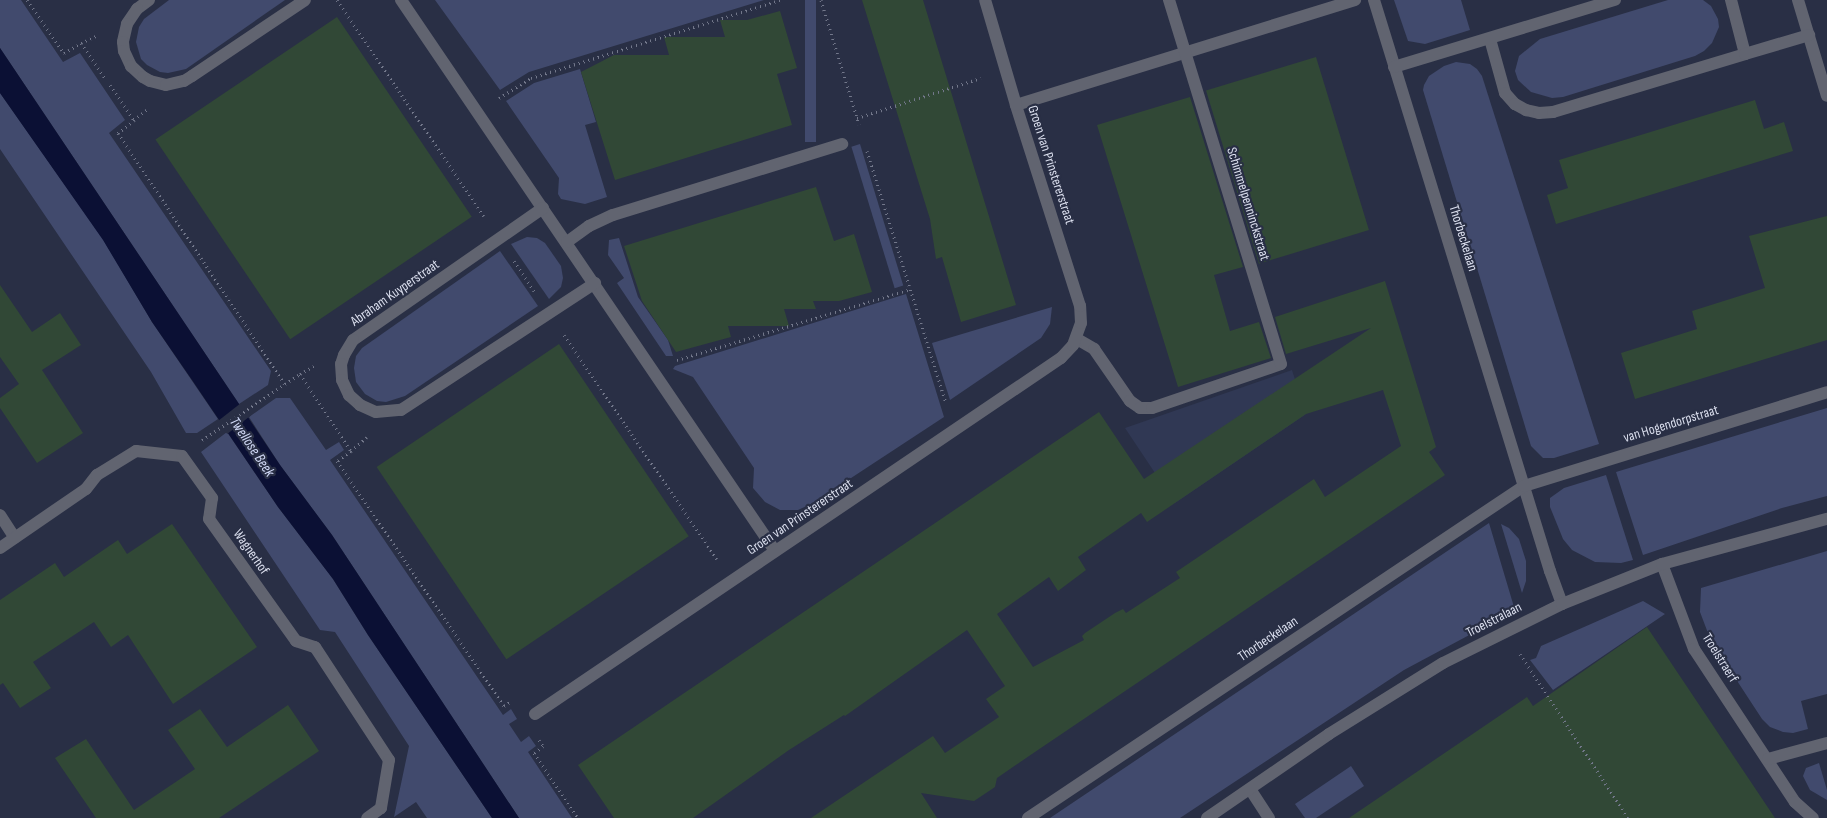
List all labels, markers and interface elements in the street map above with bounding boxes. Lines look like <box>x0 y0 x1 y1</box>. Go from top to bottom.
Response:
street label: Groen van Prinstererstraat <box>1024 103 1078 227</box>
street label: Schimmelpenninckstraat <box>1223 145 1273 263</box>
street label: Thorbeckelaan <box>1445 203 1481 273</box>
street label: Abraham Kuyperstraat <box>347 256 443 330</box>
street label: van Hogendorpstraat <box>1621 402 1721 446</box>
water label: Twellose Beek <box>225 414 279 480</box>
street label: Groen van Prinstererstraat <box>744 475 856 559</box>
street label: Wagnerhof <box>229 526 273 578</box>
street label: Troelstralaan <box>1463 599 1525 641</box>
street label: Thorbeckelaan <box>1235 613 1301 665</box>
street label: Troelstraerf <box>1698 630 1742 686</box>

